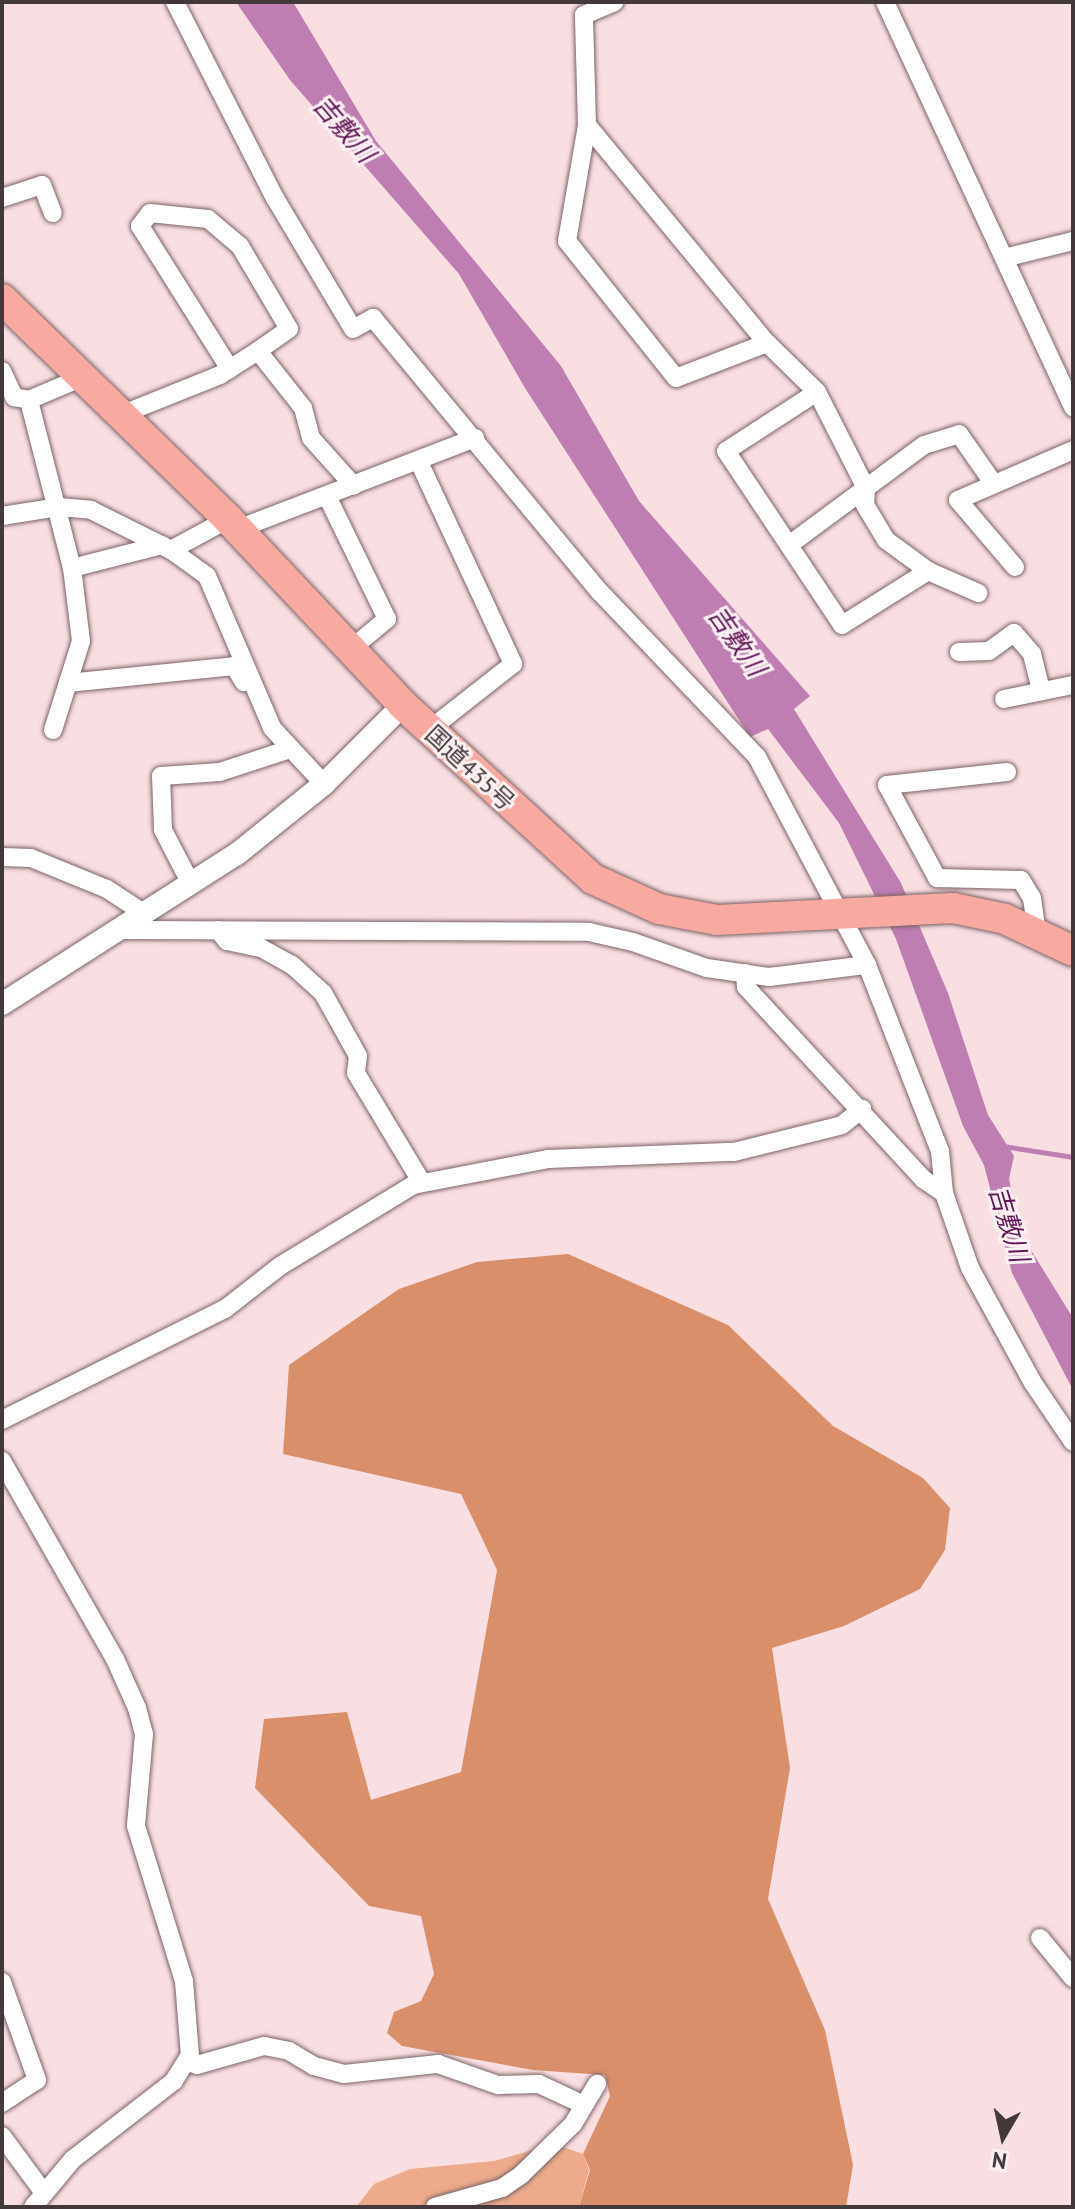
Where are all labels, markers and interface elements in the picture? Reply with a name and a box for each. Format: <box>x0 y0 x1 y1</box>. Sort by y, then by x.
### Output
water label: 吉敷川 <box>307 89 381 169</box>
water label: 吉敷川 <box>702 600 772 682</box>
street label: 国道435号 <box>420 720 520 816</box>
water label: 吉敷川 <box>983 1182 1035 1266</box>
north arrow <box>963 2097 1043 2177</box>
text: N <box>990 2146 1009 2176</box>

